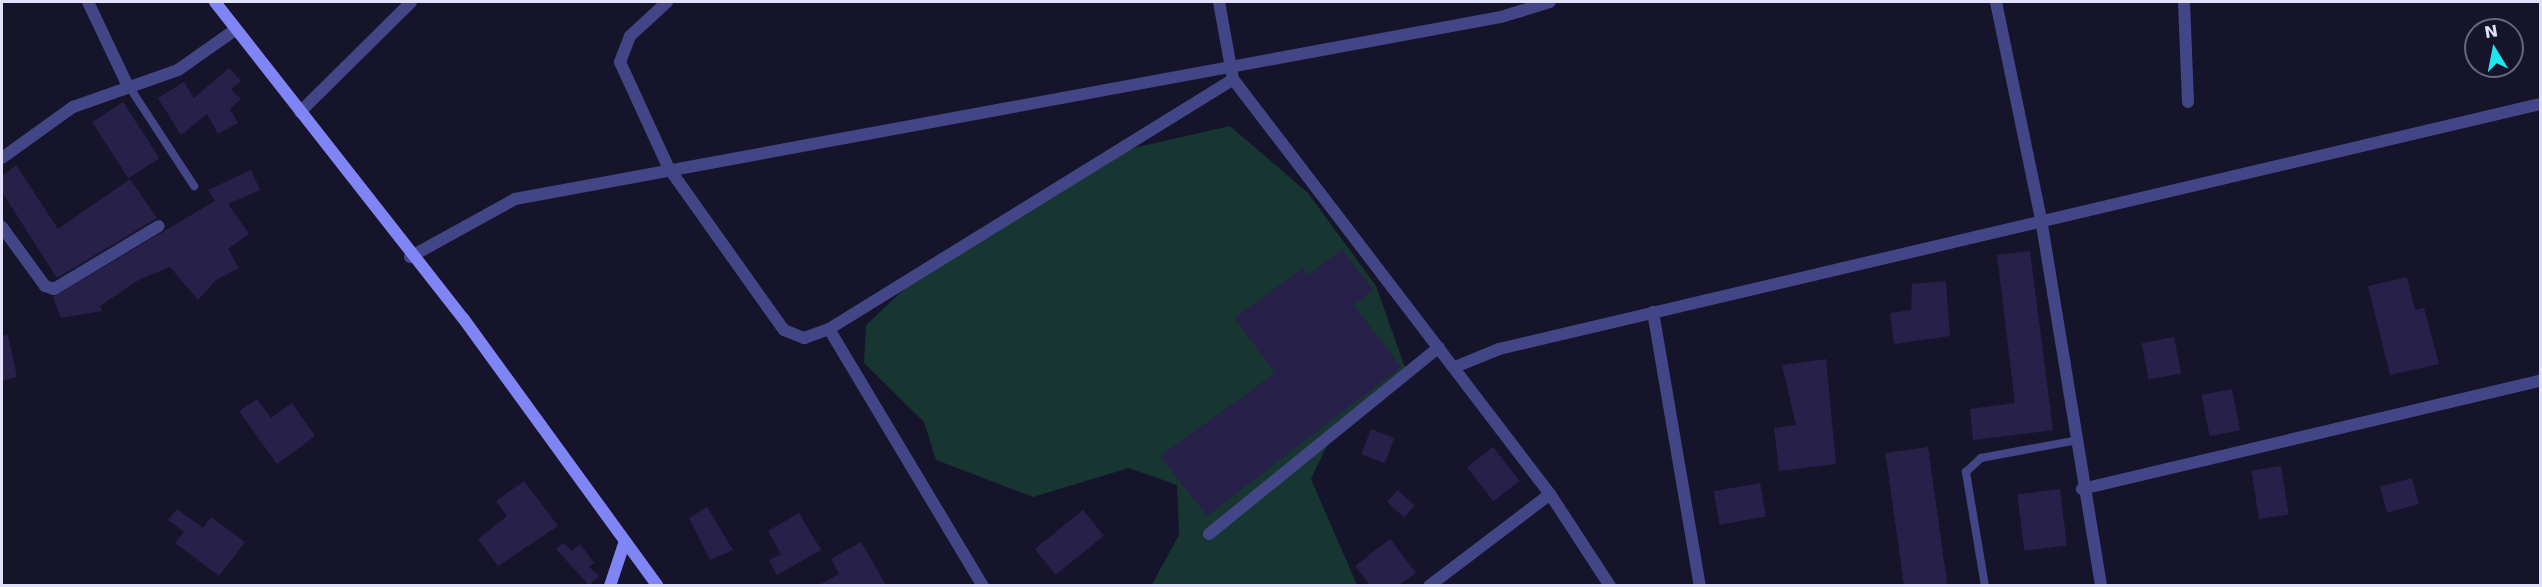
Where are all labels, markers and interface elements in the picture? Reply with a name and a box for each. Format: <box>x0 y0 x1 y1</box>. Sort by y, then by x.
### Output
north arrow <box>2464 18 2524 78</box>
text: N <box>2483 21 2499 42</box>

